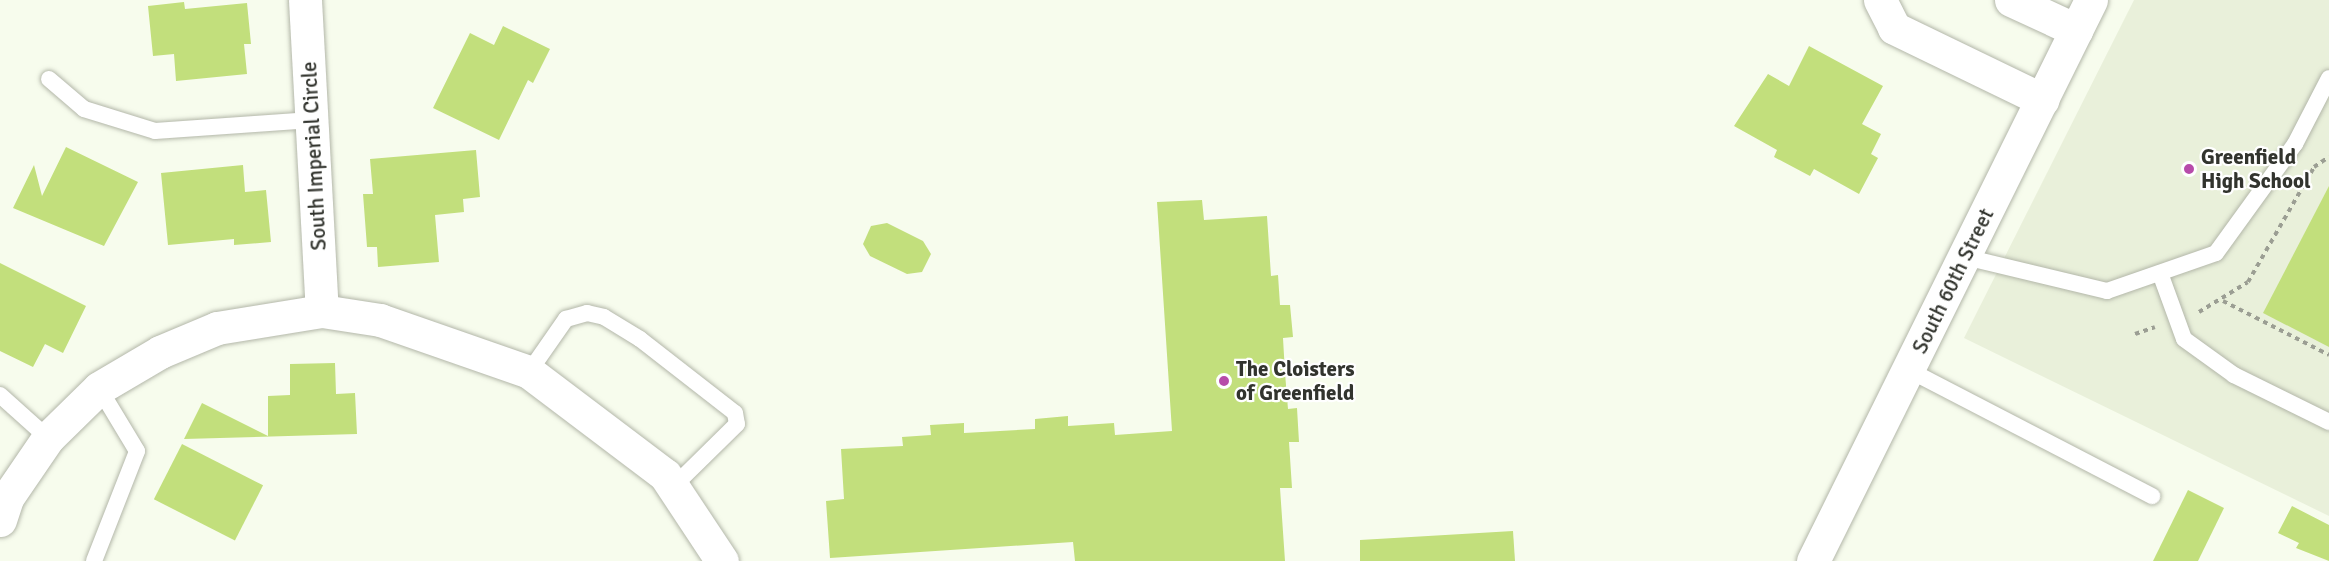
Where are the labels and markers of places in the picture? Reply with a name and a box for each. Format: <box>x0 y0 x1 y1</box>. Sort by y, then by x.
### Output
place label: Greenfield High School <box>2201 144 2311 194</box>
marker: Greenfield High School <box>2182 162 2196 176</box>
place label: The Cloisters of Greenfield <box>1236 356 1355 406</box>
marker: The Cloisters of Greenfield <box>1217 374 1231 388</box>

